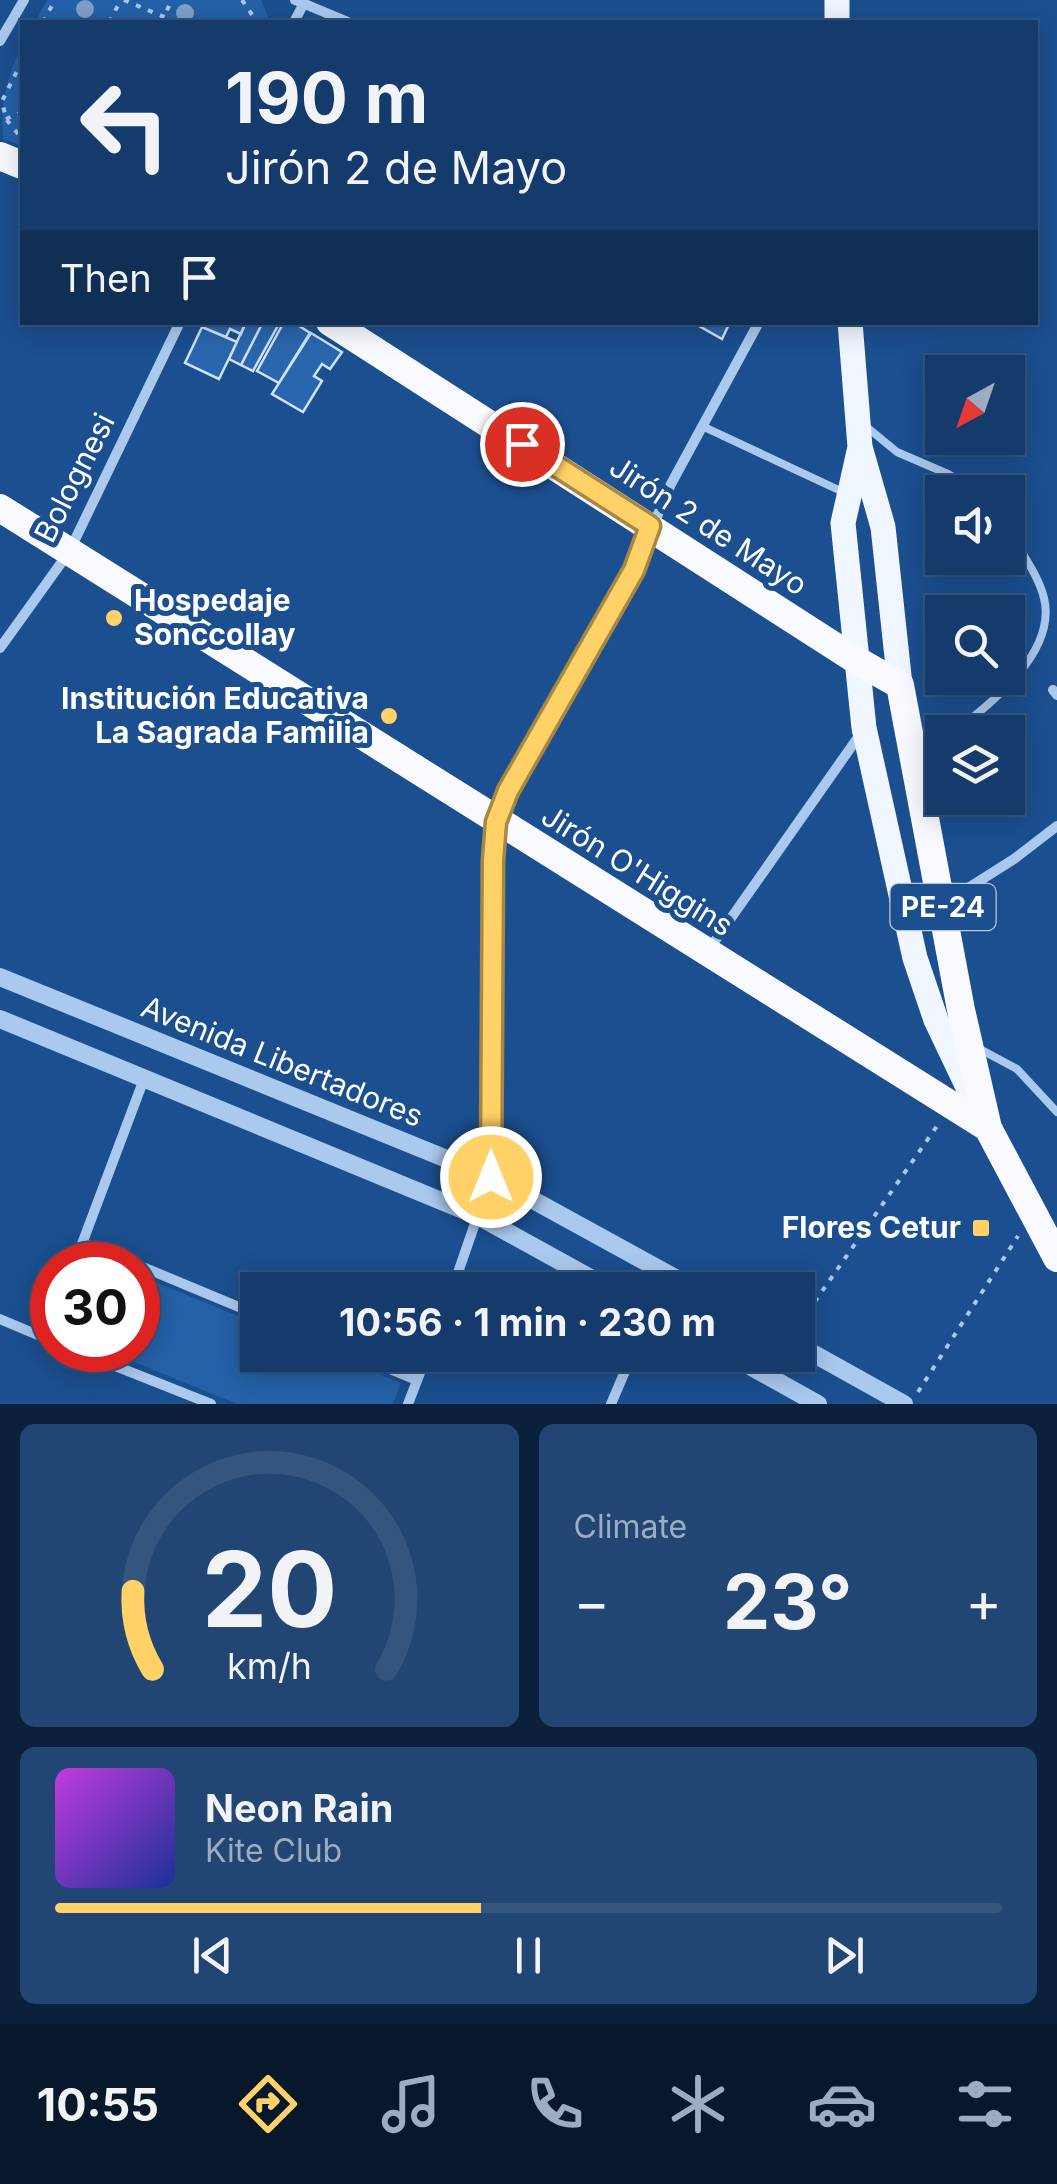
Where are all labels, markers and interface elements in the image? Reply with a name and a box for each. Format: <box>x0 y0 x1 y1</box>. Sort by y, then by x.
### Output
text: 190 m <box>225 55 428 140</box>
icon: left <box>60 60 190 190</box>
text: Jirón 2 de Mayo <box>225 140 567 195</box>
icon: arrive <box>172 250 227 305</box>
text: Then <box>60 255 152 301</box>
north arrow <box>925 355 1025 455</box>
map controls <box>925 355 1025 815</box>
pin <box>480 402 565 487</box>
street label: Bolognesi <box>26 407 122 548</box>
icon: arrive <box>495 417 550 472</box>
street label: Jirón 2 de Mayo <box>603 448 814 602</box>
button: sound <box>925 475 1025 575</box>
place label: Hospedaje Sonccollay <box>134 582 296 652</box>
button: search <box>925 595 1025 695</box>
marker: Hospedaje Sonccollay <box>103 607 125 629</box>
place label: Institución Educativa La Sagrada Familia <box>61 680 369 750</box>
marker: Institución Educativa La Sagrada Familia <box>378 705 400 727</box>
button: layers <box>925 715 1025 815</box>
street label: Jirón O'Higgins <box>535 797 740 943</box>
road number: PE-24 <box>890 884 996 930</box>
street label: Avenida Libertadores <box>136 988 428 1134</box>
position arrow <box>439 1125 543 1229</box>
place label: Flores Cetur <box>782 1209 961 1245</box>
marker: Flores Cetur <box>970 1217 992 1239</box>
speed limit sign: 30 <box>30 1242 160 1372</box>
text: 10:56 · 1 min · 230 m <box>339 1299 716 1345</box>
text: Climate <box>574 1507 687 1546</box>
text: 20 <box>201 1526 337 1652</box>
text: 23° <box>723 1556 853 1647</box>
text: − <box>574 1569 610 1635</box>
text: + <box>966 1569 1002 1635</box>
text: km/h <box>227 1644 312 1688</box>
text: Neon Rain <box>205 1785 393 1831</box>
text: Kite Club <box>205 1831 342 1870</box>
icon: previous <box>185 1928 240 1983</box>
icon: pause <box>501 1928 556 1983</box>
icon: next <box>817 1928 872 1983</box>
icon: directions <box>233 2069 303 2139</box>
icon: music <box>376 2069 446 2139</box>
icon: phone <box>520 2069 590 2139</box>
icon: climate <box>663 2069 733 2139</box>
icon: car <box>807 2069 877 2139</box>
icon: filters <box>950 2069 1020 2139</box>
text: 10:55 <box>37 2077 159 2132</box>

